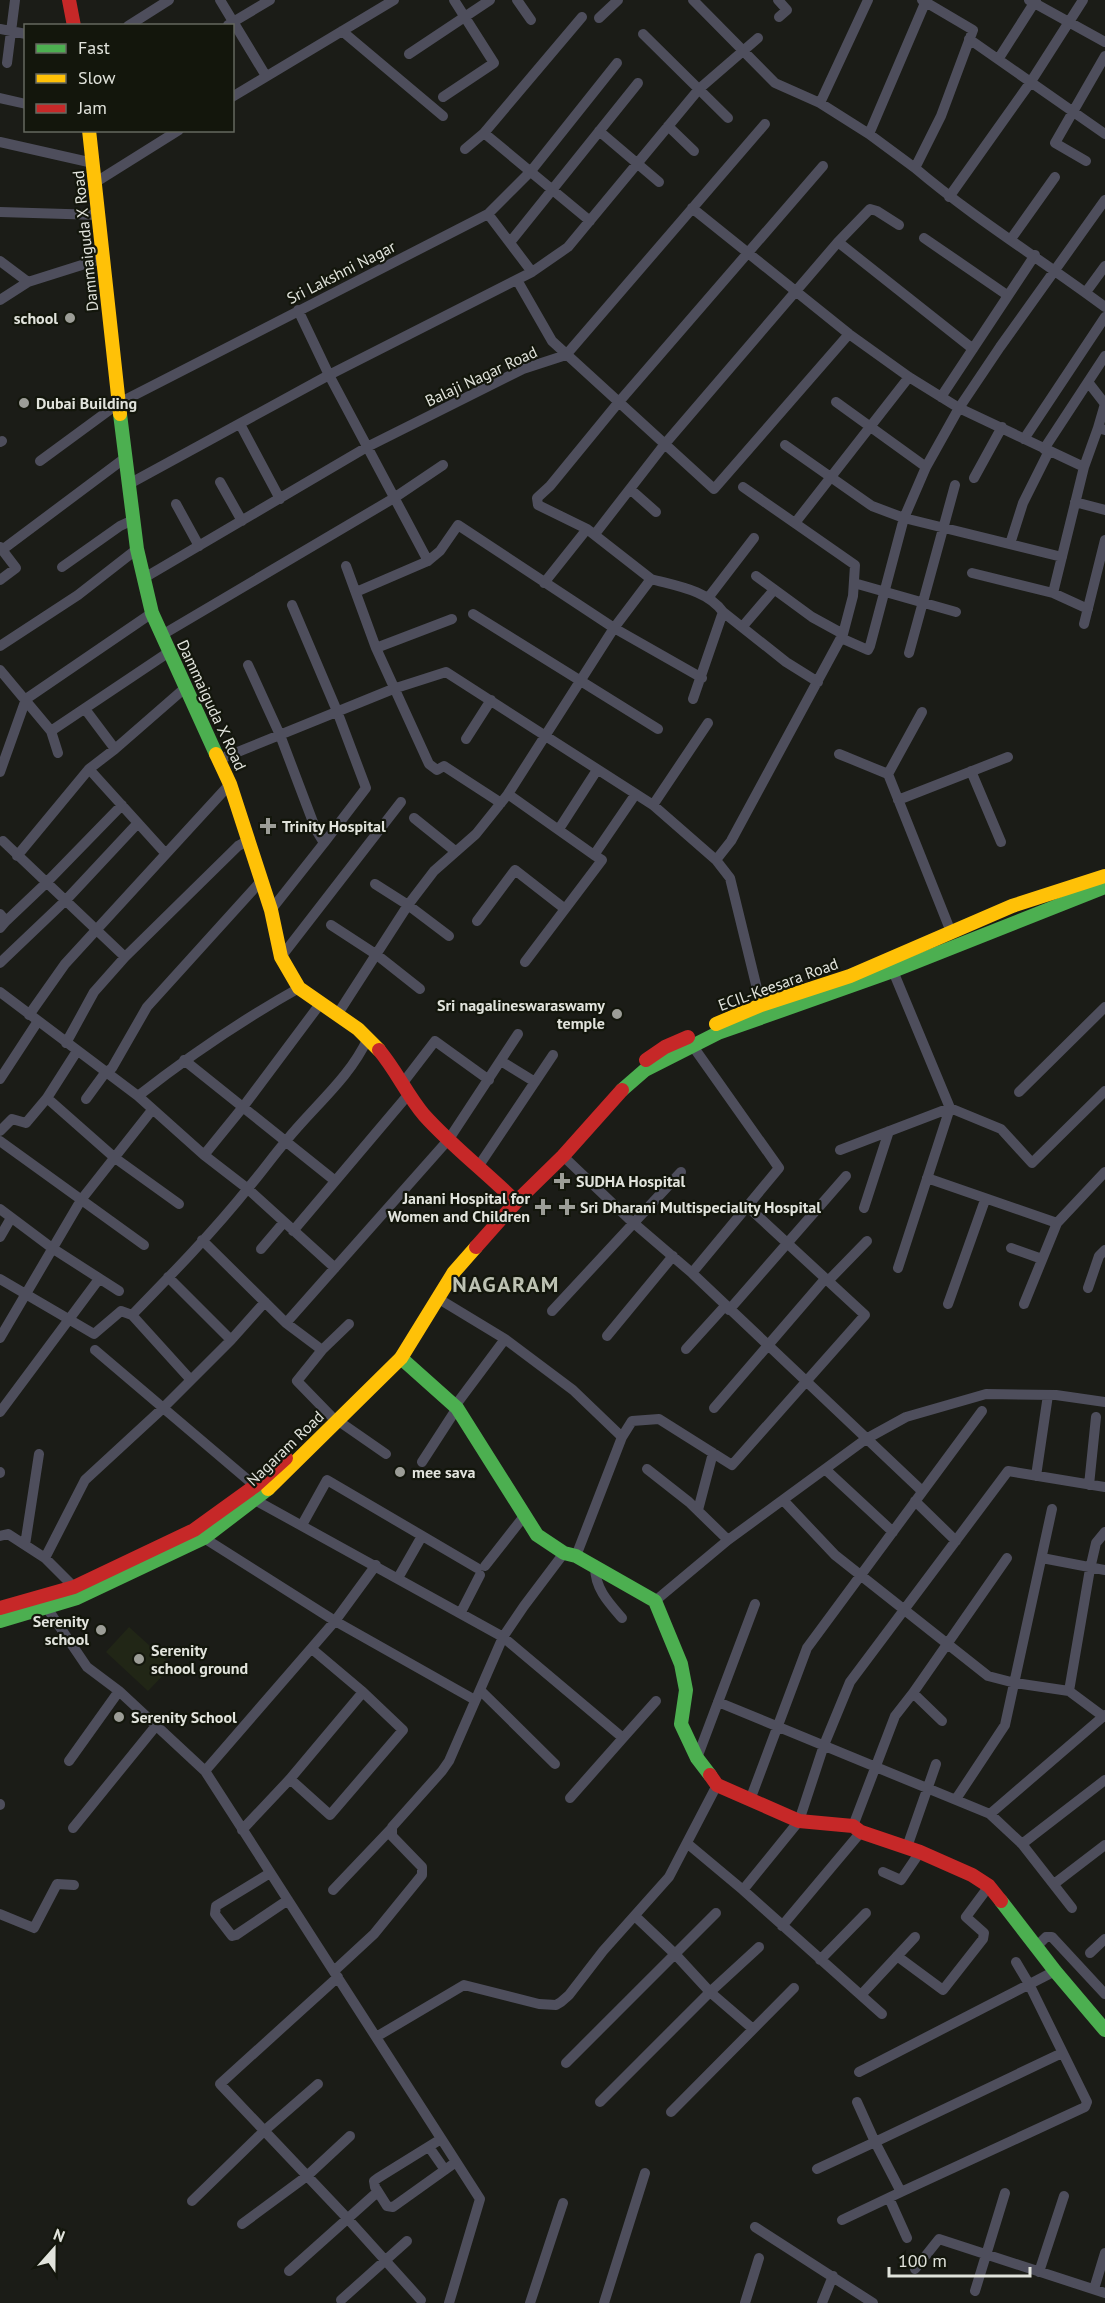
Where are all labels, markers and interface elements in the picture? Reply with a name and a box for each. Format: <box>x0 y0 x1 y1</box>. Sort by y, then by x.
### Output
legend <box>24 24 234 132</box>
text: Fast <box>78 36 110 59</box>
text: Slow <box>78 66 116 89</box>
text: Jam <box>77 96 107 119</box>
street label: Dammaiguda X Road <box>68 169 102 313</box>
street label: Sri Lakshni Nagar <box>283 236 399 308</box>
place label: school <box>14 308 58 328</box>
marker: school <box>63 311 77 325</box>
street label: Balaji Nagar Road <box>422 341 540 411</box>
place label: Dubai Building <box>36 393 137 413</box>
marker: Dubai Building <box>17 396 31 410</box>
street label: Dammaiguda X Road <box>173 637 251 773</box>
place label: Trinity Hospital <box>282 816 386 836</box>
marker: Trinity Hospital <box>259 817 277 835</box>
street label: ECIL-Keesara Road <box>715 953 841 1015</box>
place label: Sri nagalineswaraswamy temple <box>437 995 605 1033</box>
marker: Sri nagalineswaraswamy temple <box>610 1007 624 1021</box>
place label: SUDHA Hospital <box>576 1171 686 1191</box>
marker: SUDHA Hospital <box>553 1172 571 1190</box>
place label: Janani Hospital for Women and Children <box>388 1188 530 1226</box>
place label: Sri Dharani Multispeciality Hospital <box>580 1197 821 1217</box>
marker: Janani Hospital for Women and Children <box>534 1198 552 1216</box>
marker: Sri Dharani Multispeciality Hospital <box>558 1198 576 1216</box>
district label: NAGARAM <box>452 1270 560 1298</box>
street label: Nagaram Road <box>242 1406 328 1490</box>
place label: mee sava <box>412 1462 475 1482</box>
marker: mee sava <box>393 1465 407 1479</box>
place label: Serenity school <box>33 1611 89 1649</box>
marker: Serenity school <box>94 1623 108 1637</box>
place label: Serenity school ground <box>151 1640 248 1678</box>
marker: Serenity school ground <box>132 1652 146 1666</box>
place label: Serenity School <box>131 1707 237 1727</box>
marker: Serenity School <box>112 1710 126 1724</box>
north arrow <box>24 2219 84 2279</box>
text: N <box>51 2224 68 2246</box>
scale bar <box>889 2240 1030 2278</box>
text: 100 m <box>898 2249 947 2272</box>

